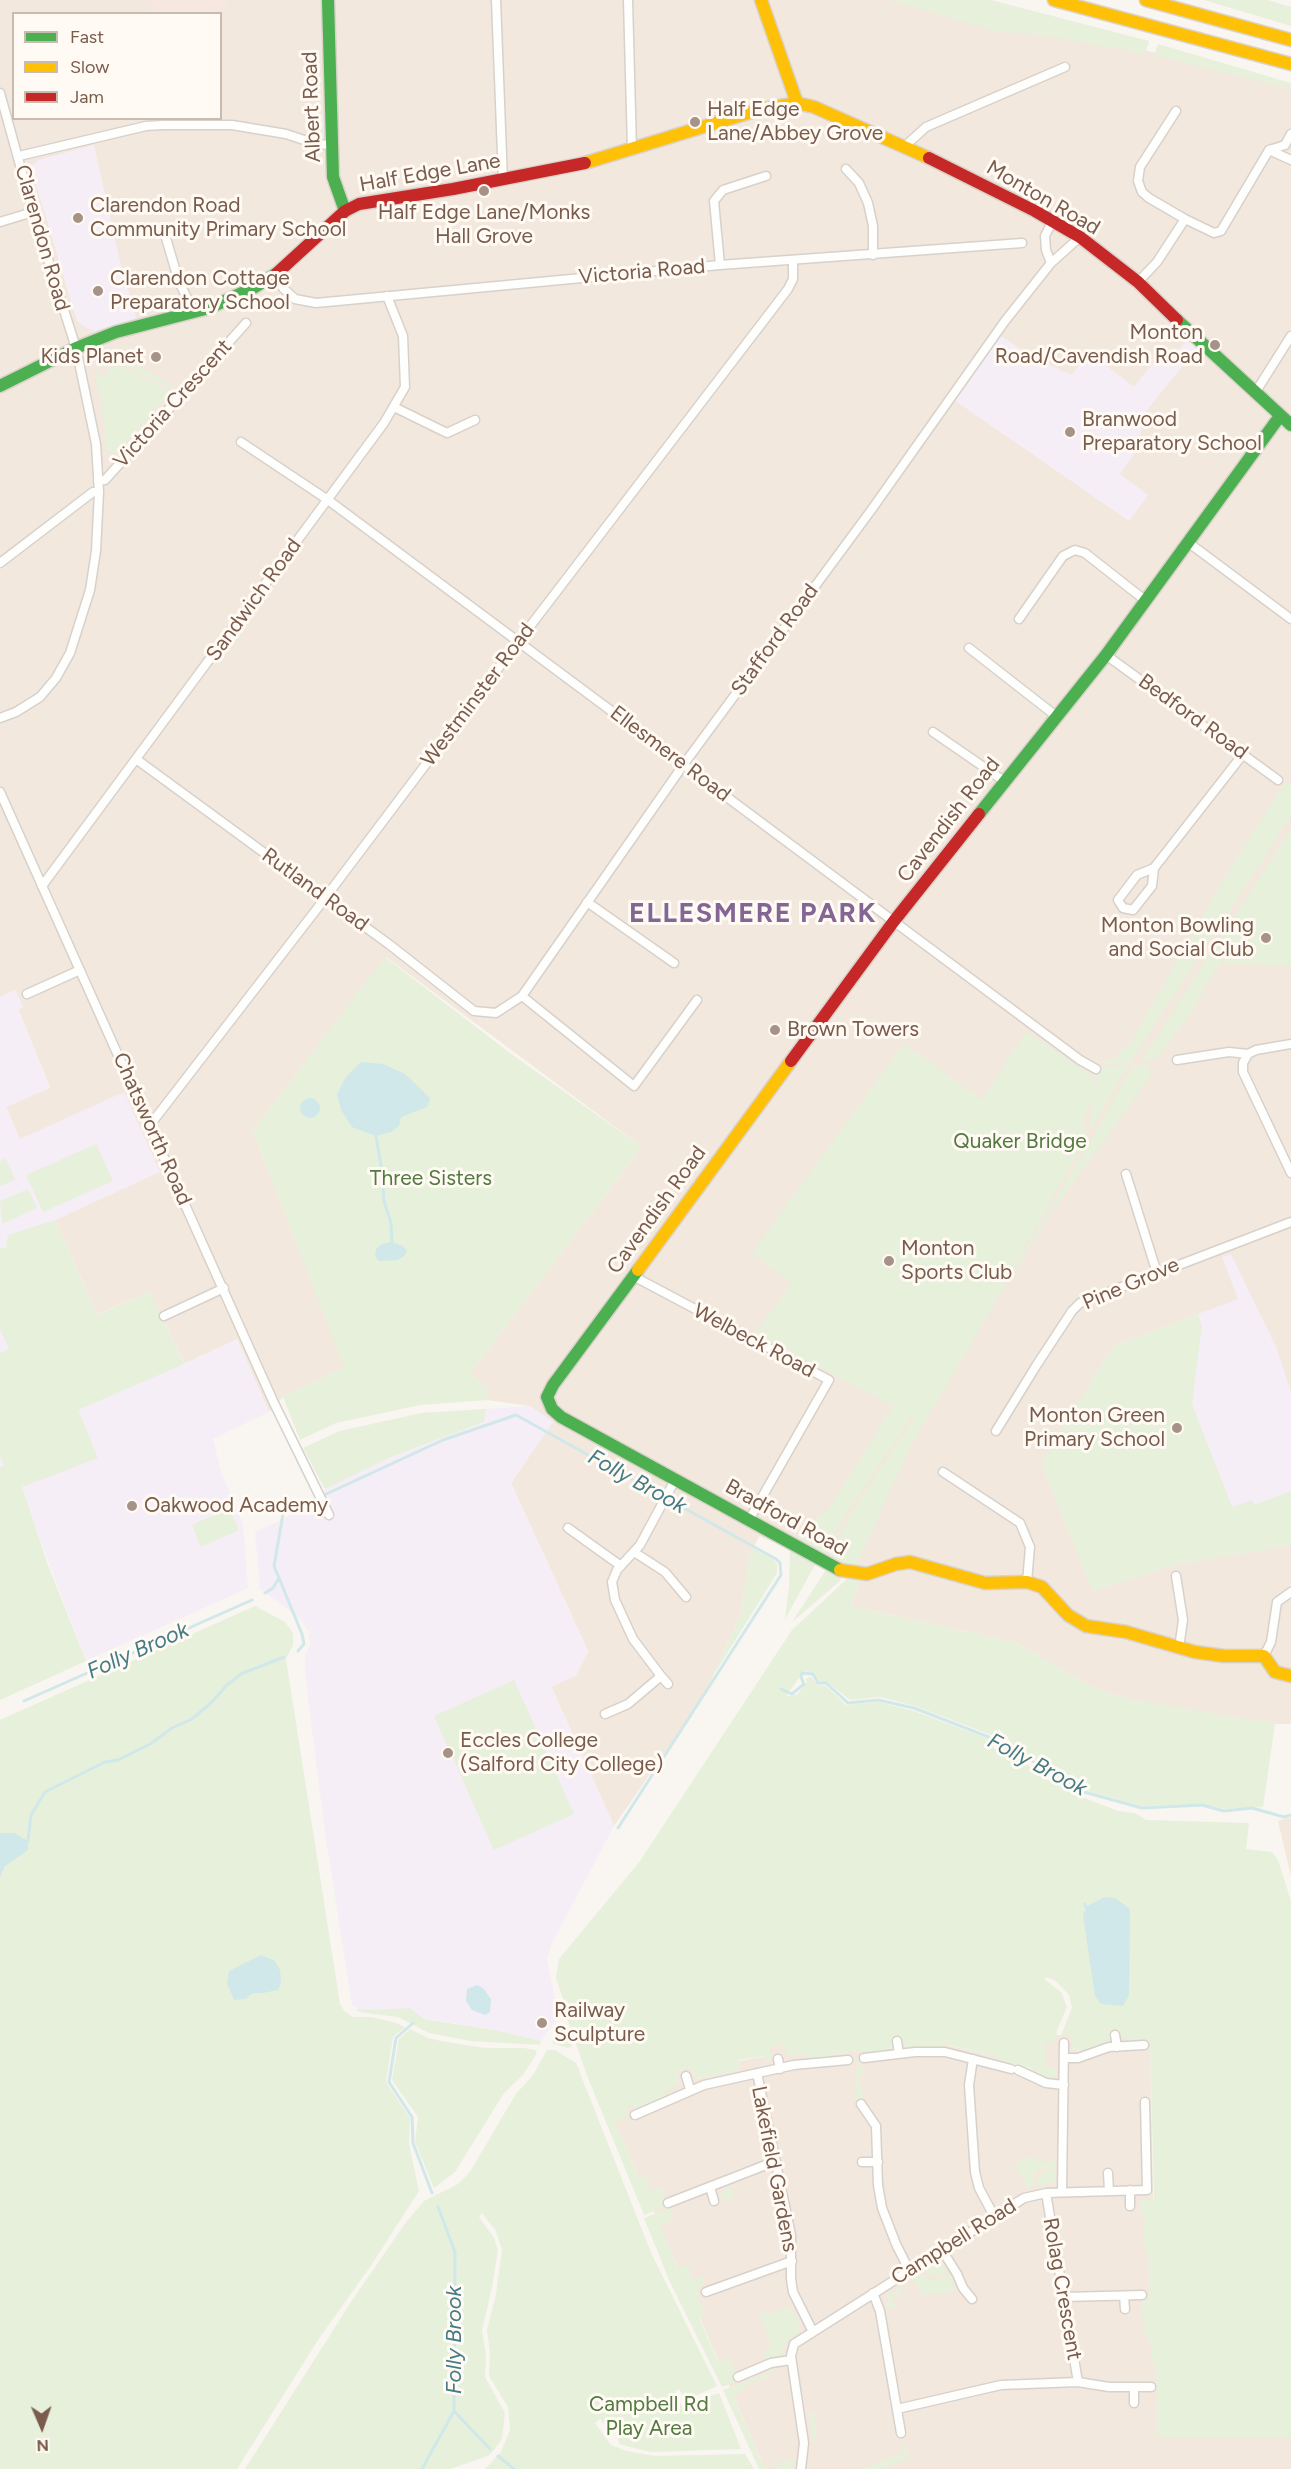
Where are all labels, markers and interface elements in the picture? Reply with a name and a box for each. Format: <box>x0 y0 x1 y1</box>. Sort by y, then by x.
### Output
legend <box>12 12 222 120</box>
text: Fast <box>70 26 104 48</box>
street label: Albert Road <box>297 51 327 163</box>
text: Slow <box>70 56 109 78</box>
text: Jam <box>70 86 104 108</box>
place label: Half Edge Lane/Abbey Grove <box>707 97 883 147</box>
marker: Half Edge Lane/Abbey Grove <box>688 115 702 129</box>
street label: Half Edge Lane <box>358 148 502 198</box>
street label: Monton Road <box>982 155 1104 241</box>
street label: Clarendon Road <box>9 162 75 314</box>
marker: Half Edge Lane/Monks Hall Grove <box>477 184 491 198</box>
place label: Clarendon Road Community Primary School <box>90 193 346 243</box>
place label: Half Edge Lane/Monks Hall Grove <box>378 200 590 250</box>
marker: Clarendon Road Community Primary School <box>71 211 85 225</box>
street label: Victoria Road <box>578 254 706 290</box>
place label: Clarendon Cottage Preparatory School <box>110 266 290 316</box>
marker: Clarendon Cottage Preparatory School <box>91 284 105 298</box>
place label: Monton Road/Cavendish Road <box>995 320 1203 370</box>
street label: Victoria Crescent <box>109 334 237 474</box>
marker: Monton Road/Cavendish Road <box>1208 338 1222 352</box>
place label: Kids Planet <box>40 344 144 370</box>
marker: Kids Planet <box>149 350 163 364</box>
place label: Branwood Preparatory School <box>1082 407 1262 457</box>
marker: Branwood Preparatory School <box>1063 425 1077 439</box>
street label: Sandwich Road <box>201 534 307 666</box>
street label: Stafford Road <box>726 579 824 701</box>
street label: Westminster Road <box>416 618 540 772</box>
street label: Bedford Road <box>1133 669 1253 765</box>
street label: Ellesmere Road <box>605 701 735 807</box>
street label: Cavendish Road <box>892 752 1006 888</box>
street label: Rutland Road <box>257 843 373 937</box>
district label: ELLESMERE PARK <box>629 898 877 930</box>
place label: Monton Bowling and Social Club <box>1101 913 1254 963</box>
marker: Monton Bowling and Social Club <box>1259 931 1273 945</box>
place label: Brown Towers <box>787 1017 919 1043</box>
marker: Brown Towers <box>768 1023 782 1037</box>
street label: Chatsworth Road <box>107 1049 197 1209</box>
park label: Quaker Bridge <box>953 1129 1087 1155</box>
street label: Cavendish Road <box>602 1141 712 1279</box>
park label: Three Sisters <box>370 1166 492 1192</box>
place label: Monton Sports Club <box>901 1236 1012 1286</box>
street label: Pine Grove <box>1079 1252 1183 1316</box>
marker: Monton Sports Club <box>882 1254 896 1268</box>
street label: Welbeck Road <box>689 1298 819 1384</box>
place label: Monton Green Primary School <box>1024 1403 1165 1453</box>
marker: Monton Green Primary School <box>1170 1421 1184 1435</box>
water label: Folly Brook <box>583 1444 691 1520</box>
street label: Bradford Road <box>721 1474 851 1562</box>
place label: Oakwood Academy <box>144 1493 328 1519</box>
marker: Oakwood Academy <box>125 1499 139 1513</box>
water label: Folly Brook <box>83 1617 193 1685</box>
place label: Eccles College (Salford City College) <box>460 1728 663 1778</box>
water label: Folly Brook <box>983 1728 1091 1802</box>
marker: Eccles College (Salford City College) <box>441 1746 455 1760</box>
place label: Railway Sculpture <box>554 1998 645 2048</box>
marker: Railway Sculpture <box>535 2016 549 2030</box>
street label: Lakefield Gardens <box>746 2084 802 2254</box>
street label: Campbell Road <box>887 2194 1021 2290</box>
street label: Rolag Crescent <box>1037 2216 1087 2362</box>
water label: Folly Brook <box>442 2286 468 2394</box>
park label: Campbell Rd Play Area <box>589 2392 709 2442</box>
north arrow <box>12 2397 72 2457</box>
text: N <box>36 2436 49 2455</box>

